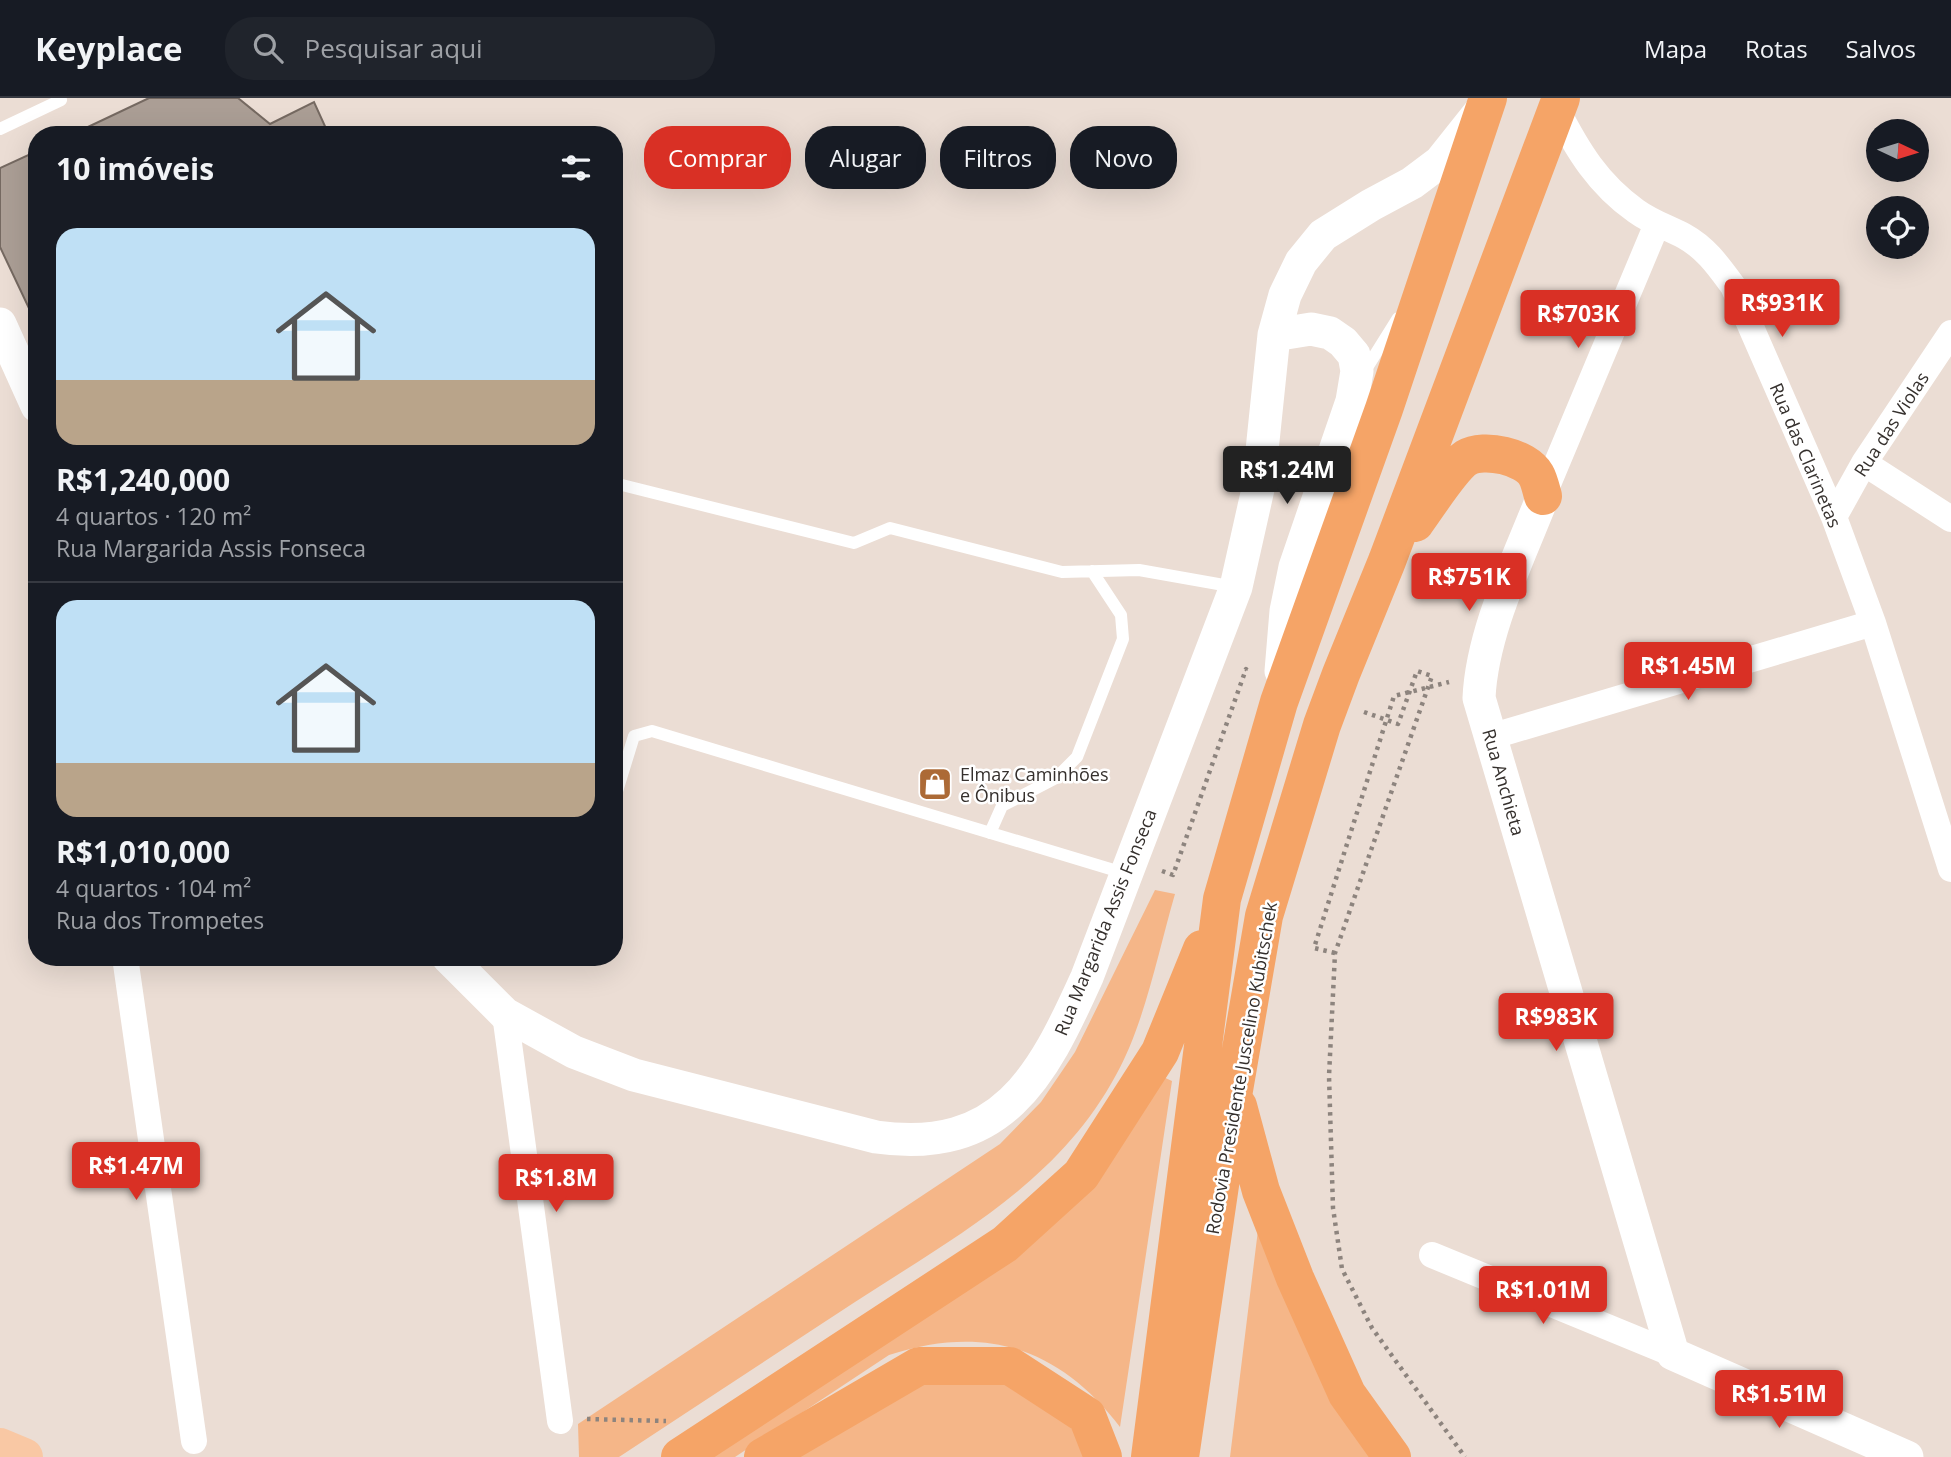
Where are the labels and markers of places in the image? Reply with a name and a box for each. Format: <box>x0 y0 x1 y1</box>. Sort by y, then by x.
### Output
pin: R$931K <box>1725 280 1839 339</box>
pin: R$703K <box>1521 290 1635 350</box>
pin: R$1.24M <box>1222 446 1352 506</box>
pin: R$751K <box>1412 554 1526 613</box>
pin: R$1.45M <box>1623 642 1753 702</box>
place label: Elmaz Caminhões e Ônibus <box>960 762 1108 807</box>
shop icon: Elmaz Caminhões e Ônibus <box>916 765 954 803</box>
pin: R$983K <box>1499 993 1613 1053</box>
pin: R$1.47M <box>71 1142 201 1202</box>
pin: R$1.8M <box>499 1154 613 1214</box>
pin: R$1.01M <box>1478 1266 1608 1326</box>
pin: R$1.51M <box>1714 1370 1844 1430</box>

